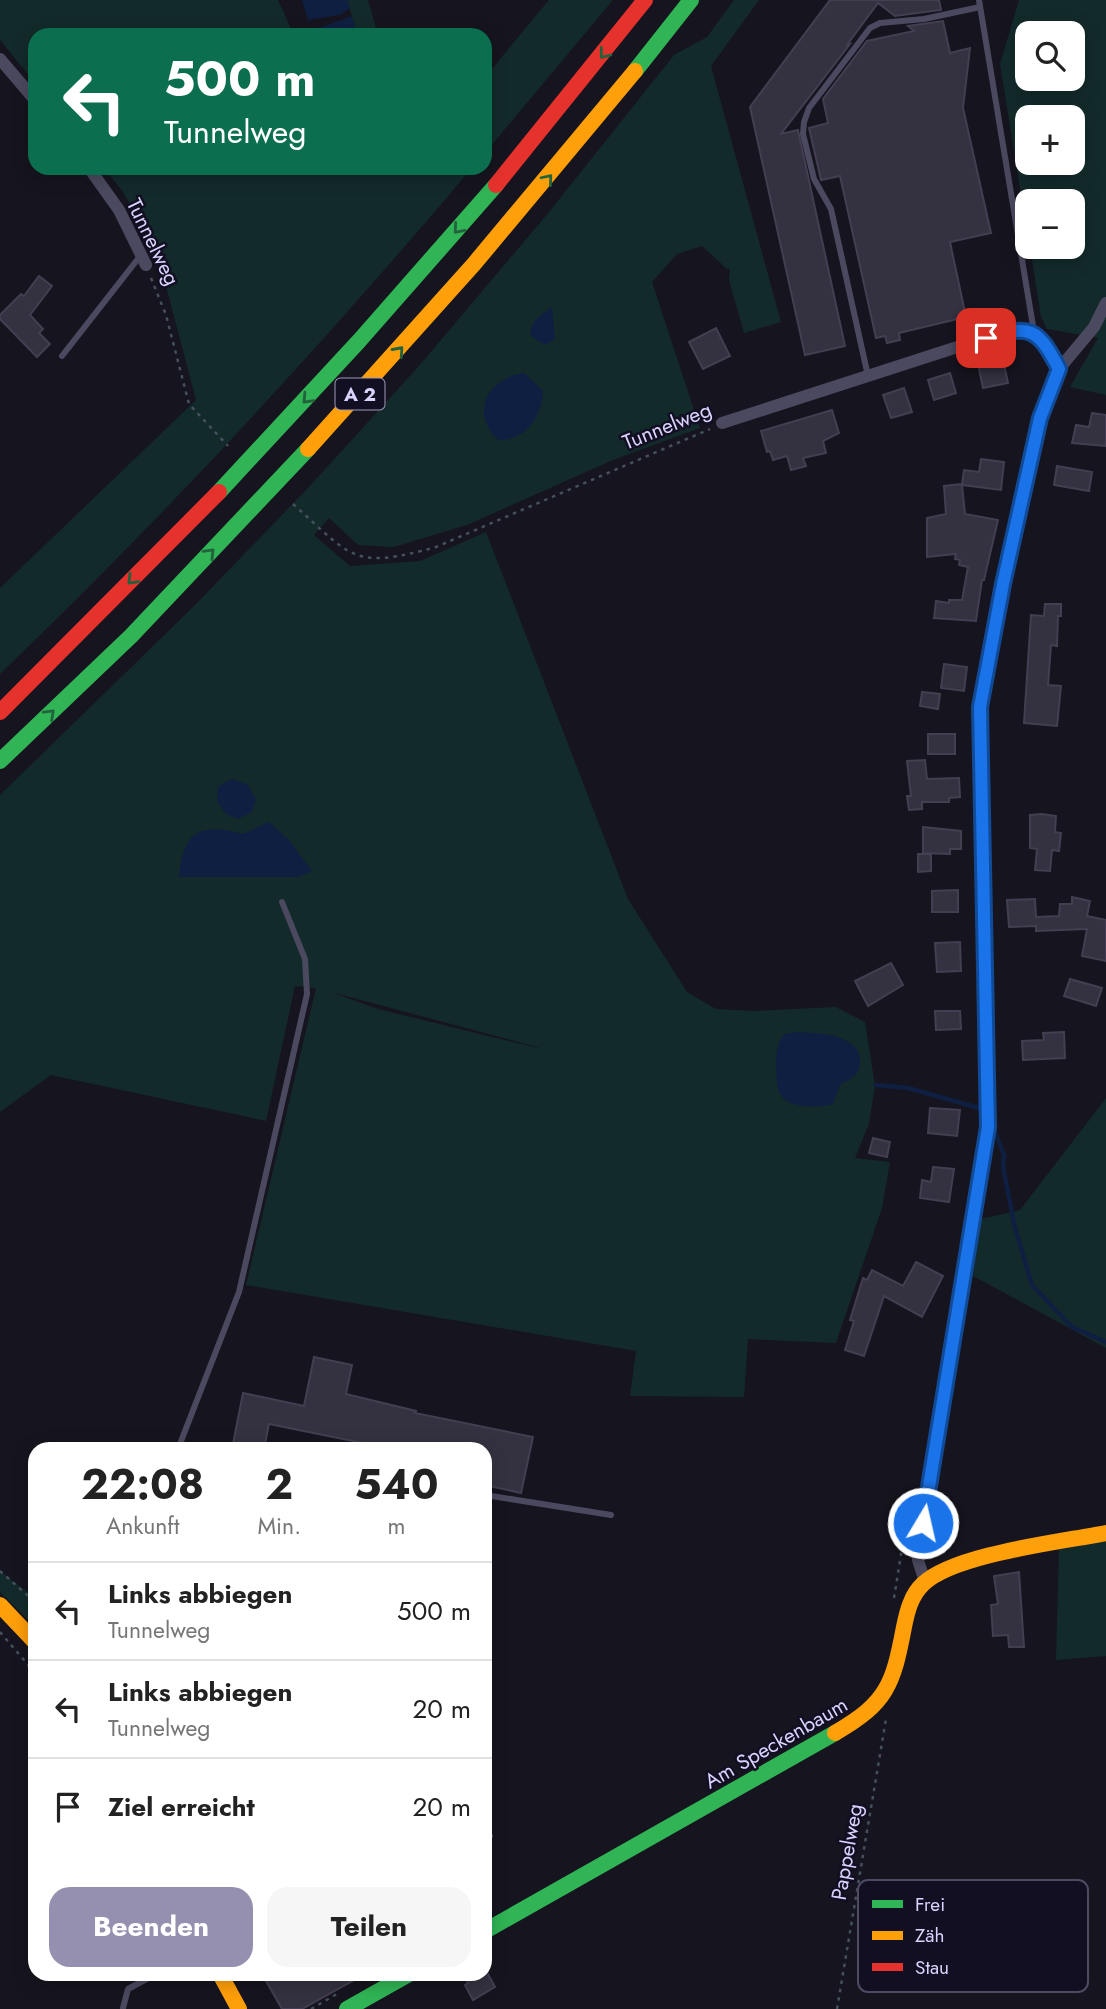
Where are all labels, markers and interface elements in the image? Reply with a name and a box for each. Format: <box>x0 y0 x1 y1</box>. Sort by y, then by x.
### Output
map controls <box>1015 21 1085 259</box>
button: search <box>1015 21 1085 91</box>
text: 500 m <box>164 44 315 114</box>
one-way arrow <box>599 46 612 59</box>
icon: left <box>49 56 140 147</box>
button: + <box>1015 105 1085 175</box>
text: Tunnelweg <box>164 109 307 155</box>
one-way arrow <box>539 174 552 187</box>
button: − <box>1015 189 1085 259</box>
street label: Tunnelweg <box>119 193 187 291</box>
one-way arrow <box>454 221 466 234</box>
pin <box>956 308 1016 368</box>
icon: arrive <box>967 319 1005 357</box>
one-way arrow <box>390 346 403 359</box>
road number: A 2 <box>336 378 384 410</box>
one-way arrow <box>303 391 315 404</box>
street label: Tunnelweg <box>618 395 716 457</box>
one-way arrow <box>202 549 215 562</box>
one-way arrow <box>128 572 141 585</box>
one-way arrow <box>42 710 55 723</box>
text: 22:08 <box>81 1454 204 1515</box>
text: 2 <box>265 1454 293 1515</box>
text: 540 <box>354 1454 439 1515</box>
position arrow <box>886 1486 960 1560</box>
text: Ankunft <box>106 1509 179 1543</box>
text: Min. <box>257 1509 301 1543</box>
text: m <box>388 1509 405 1543</box>
text: Links abbiegen <box>108 1575 292 1613</box>
icon: left <box>49 1592 87 1630</box>
text: 500 m <box>397 1592 471 1630</box>
text: Tunnelweg <box>108 1613 210 1647</box>
text: Links abbiegen <box>108 1673 292 1711</box>
icon: left <box>49 1690 87 1728</box>
text: 20 m <box>413 1690 471 1728</box>
street label: Am Speckenbaum <box>699 1690 853 1796</box>
text: Tunnelweg <box>108 1711 210 1745</box>
icon: arrive <box>49 1788 87 1826</box>
text: Ziel erreicht <box>108 1788 255 1826</box>
text: 20 m <box>413 1788 471 1826</box>
street label: Pappelweg <box>824 1801 870 1903</box>
legend <box>858 1880 1088 1992</box>
button: Beenden <box>49 1887 253 1967</box>
button: Teilen <box>267 1887 471 1967</box>
text: Frei <box>915 1891 945 1918</box>
text: Zäh <box>915 1922 945 1949</box>
text: Stau <box>915 1954 949 1981</box>

